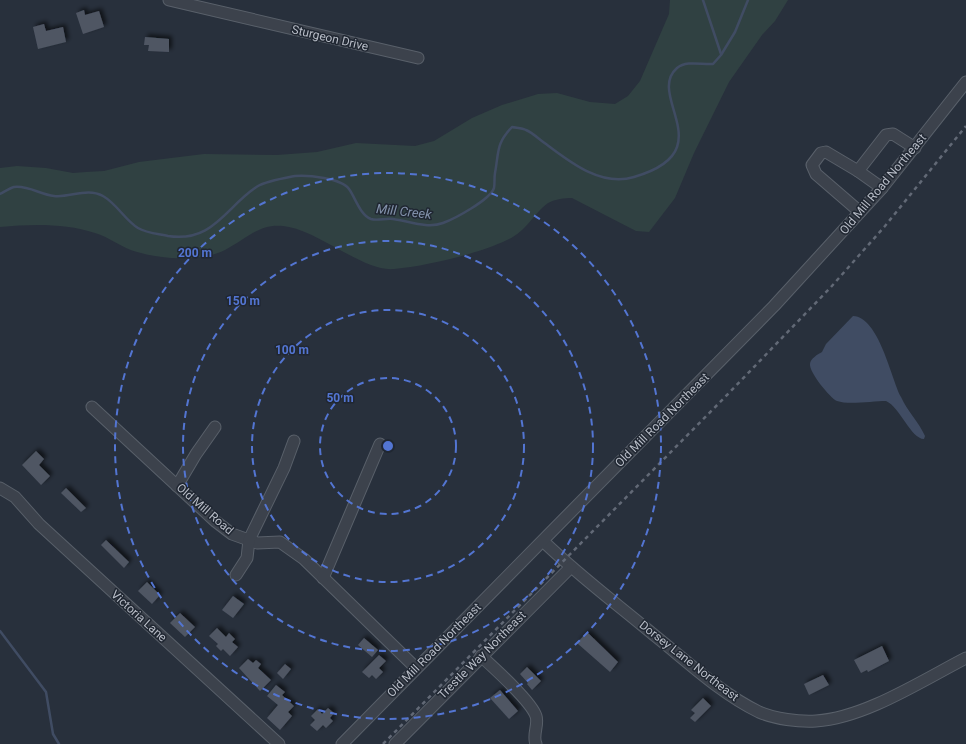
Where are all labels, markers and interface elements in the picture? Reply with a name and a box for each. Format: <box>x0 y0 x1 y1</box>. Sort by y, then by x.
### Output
street label: Sturgeon Drive <box>290 22 370 54</box>
street label: Old Mill Road Northeast <box>837 131 929 237</box>
water label: Mill Creek <box>376 201 433 222</box>
text: 200 m <box>178 246 212 260</box>
text: 150 m <box>226 294 260 308</box>
text: 100 m <box>275 343 309 357</box>
street label: Old Mill Road Northeast <box>612 370 712 470</box>
text: 50 m <box>326 391 354 405</box>
centre of rings <box>381 439 395 453</box>
street label: Old Mill Road <box>174 481 236 537</box>
street label: Victoria Lane <box>108 587 170 645</box>
street label: Old Mill Road Northeast <box>384 600 484 700</box>
street label: Trestle Way Northeast <box>435 608 529 702</box>
street label: Dorsey Lane Northeast <box>637 618 742 704</box>

